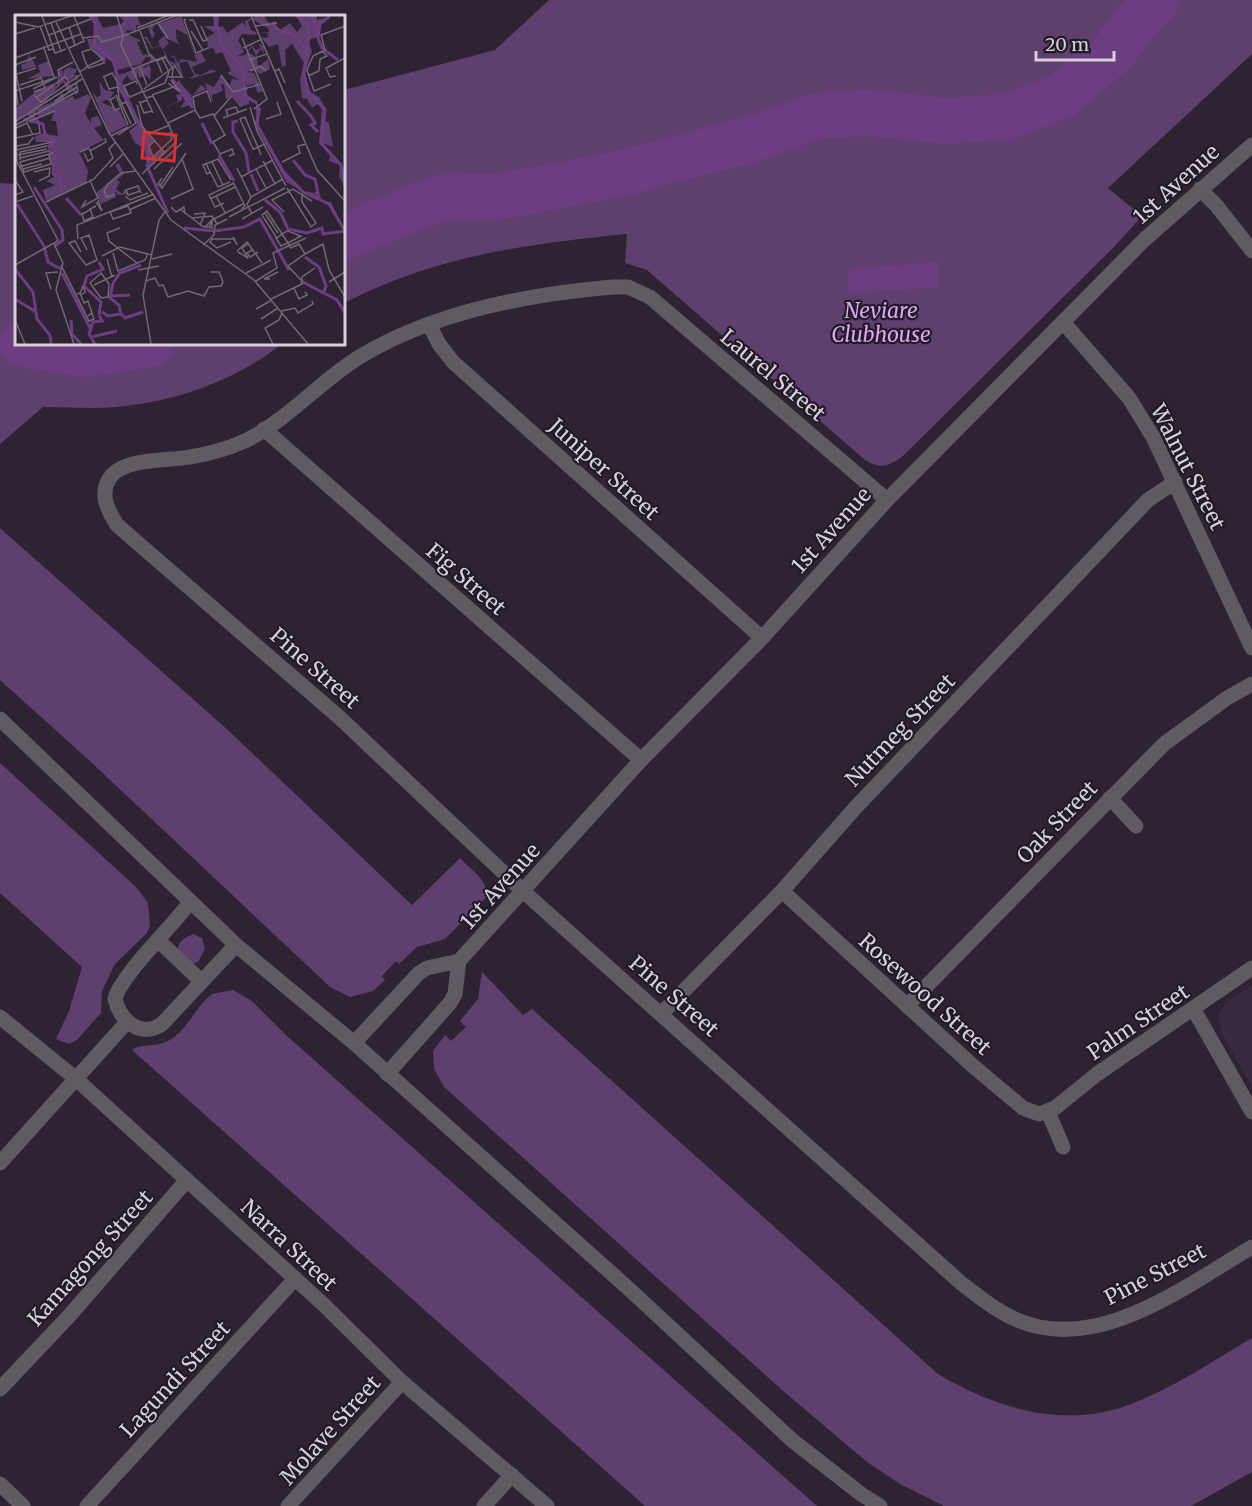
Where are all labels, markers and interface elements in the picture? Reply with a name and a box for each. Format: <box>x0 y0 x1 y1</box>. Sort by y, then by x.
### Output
inset map <box>15 15 345 345</box>
scale bar <box>1036 24 1114 62</box>
text: 20 m <box>1045 33 1089 56</box>
street label: 1st Avenue <box>1127 138 1225 230</box>
park label: Neviare Clubhouse <box>831 297 931 348</box>
street label: Laurel Street <box>715 323 831 427</box>
street label: Walnut Street <box>1144 399 1231 534</box>
street label: Juniper Street <box>542 412 665 526</box>
street label: 1st Avenue <box>785 481 877 579</box>
street label: Fig Street <box>421 537 511 621</box>
street label: Pine Street <box>265 622 365 714</box>
street label: Nutmeg Street <box>839 668 961 792</box>
street label: Oak Street <box>1011 775 1103 869</box>
street label: 1st Avenue <box>454 837 546 935</box>
street label: Rosewood Street <box>853 927 997 1061</box>
street label: Pine Street <box>624 950 724 1042</box>
street label: Palm Street <box>1082 978 1194 1066</box>
street label: Kamagong Street <box>22 1184 158 1332</box>
street label: Narra Street <box>235 1193 343 1297</box>
street label: Pine Street <box>1100 1237 1210 1311</box>
street label: Lagundi Street <box>114 1315 236 1443</box>
street label: Molave Street <box>274 1370 386 1490</box>

